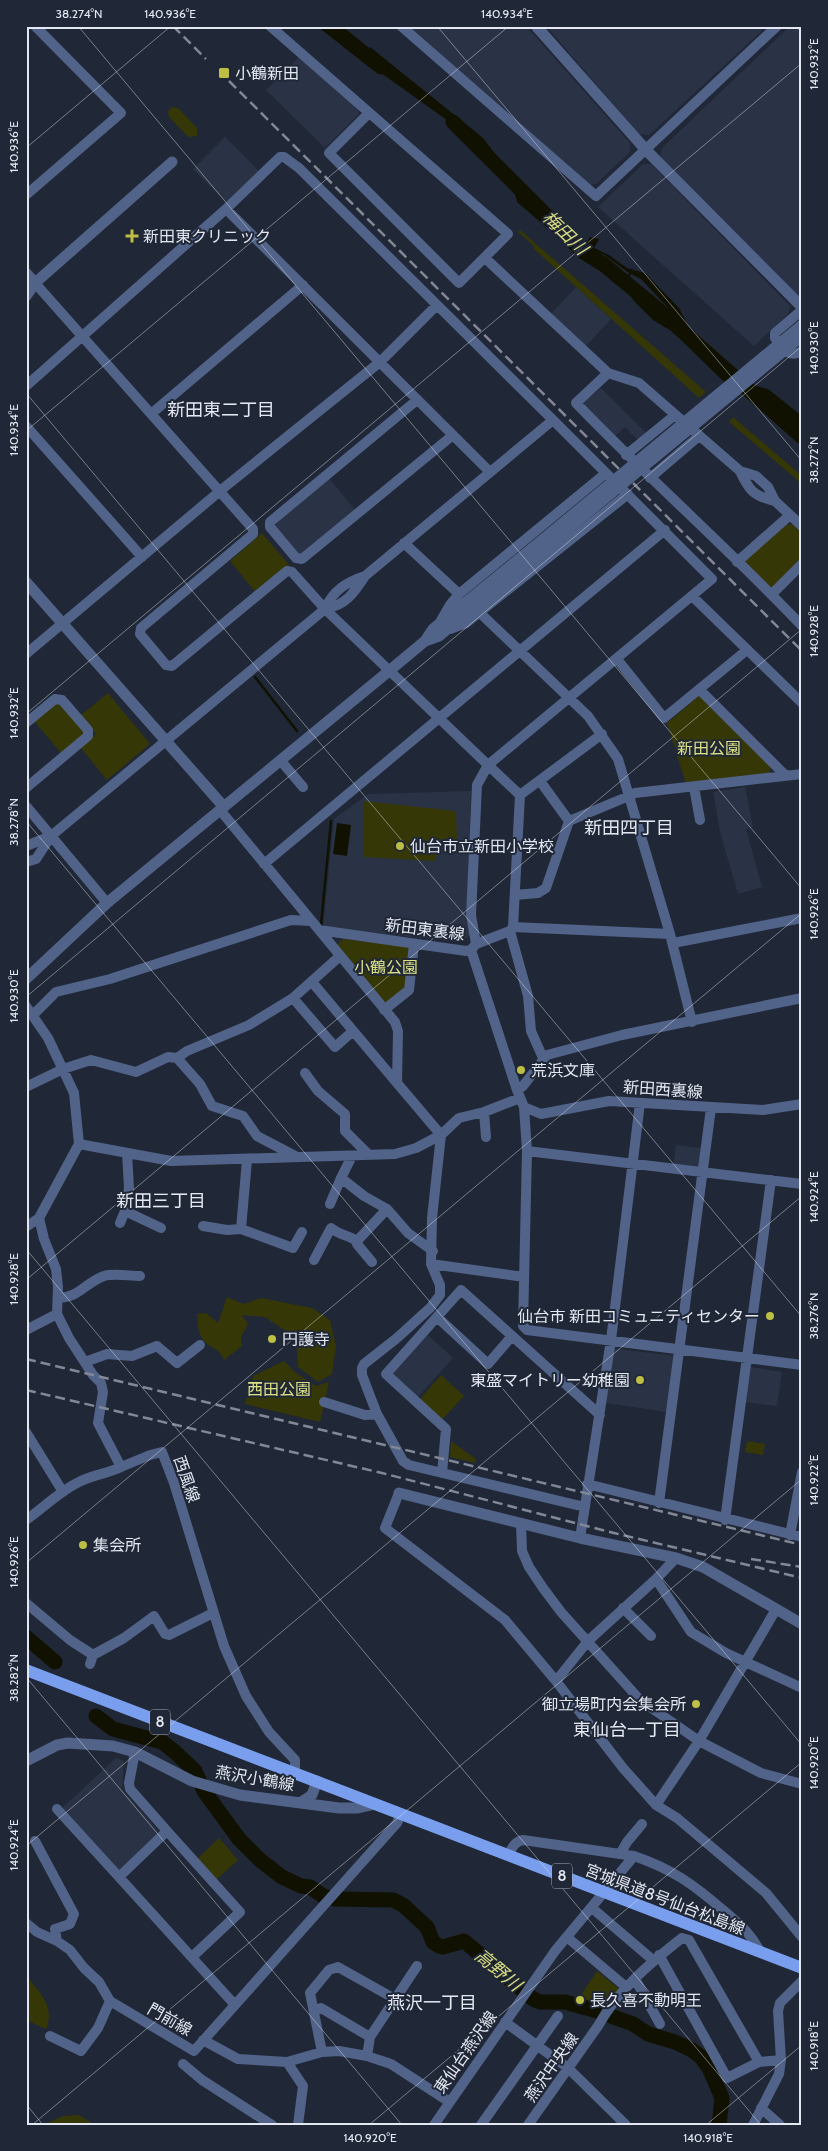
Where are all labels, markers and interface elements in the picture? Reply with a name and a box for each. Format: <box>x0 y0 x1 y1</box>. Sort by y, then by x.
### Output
text: 38.274°N <box>56 6 102 21</box>
text: 140.936°E <box>144 6 196 21</box>
text: 140.934°E <box>481 6 533 21</box>
text: 140.932°E <box>806 38 821 90</box>
place label: 小鶴新田 <box>235 64 299 83</box>
marker: 小鶴新田 <box>217 66 231 80</box>
text: 140.936°E <box>6 121 21 173</box>
water label: 梅田川 <box>538 206 594 261</box>
place label: 新田東クリニック <box>143 227 271 246</box>
marker: 新田東クリニック <box>125 229 139 243</box>
text: 140.930°E <box>806 321 821 375</box>
district label: 新田東二丁目 <box>167 399 275 421</box>
text: 140.934°E <box>6 404 21 456</box>
text: 38.272°N <box>806 437 821 483</box>
text: 140.928°E <box>806 605 821 657</box>
text: 140.932°E <box>6 687 21 739</box>
park label: 新田公園 <box>677 739 741 758</box>
text: 38.278°N <box>6 798 21 846</box>
district label: 新田四丁目 <box>584 817 674 839</box>
place label: 仙台市立新田小学校 <box>410 837 554 856</box>
marker: 仙台市立新田小学校 <box>394 840 406 852</box>
text: 140.926°E <box>806 888 821 940</box>
street label: 新田東裏線 <box>384 915 466 944</box>
park label: 小鶴公園 <box>354 958 418 977</box>
text: 140.930°E <box>6 969 21 1023</box>
place label: 荒浜文庫 <box>531 1061 595 1080</box>
marker: 荒浜文庫 <box>515 1064 527 1076</box>
street label: 新田西裏線 <box>622 1077 704 1102</box>
text: 140.924°E <box>806 1171 821 1223</box>
district label: 新田三丁目 <box>116 1190 206 1212</box>
text: 140.928°E <box>6 1253 21 1305</box>
text: 38.276°N <box>806 1293 821 1339</box>
place label: 仙台市 新田コミュニティセンター <box>517 1307 760 1326</box>
marker: 仙台市 新田コミュニティセンター <box>764 1310 776 1322</box>
place label: 円護寺 <box>282 1330 330 1349</box>
marker: 円護寺 <box>266 1333 278 1345</box>
place label: 東盛マイトリー幼稚園 <box>470 1371 630 1390</box>
marker: 東盛マイトリー幼稚園 <box>634 1374 646 1386</box>
park label: 西田公園 <box>247 1380 311 1399</box>
street label: 西風線 <box>170 1453 203 1505</box>
text: 140.922°E <box>806 1454 821 1506</box>
text: 140.926°E <box>6 1536 21 1588</box>
place label: 集会所 <box>93 1536 141 1555</box>
marker: 集会所 <box>77 1539 89 1551</box>
text: 38.282°N <box>6 1654 21 1702</box>
place label: 御立場町内会集会所 <box>542 1695 686 1714</box>
marker: 御立場町内会集会所 <box>690 1698 702 1710</box>
road number: 8 <box>150 1710 170 1734</box>
district label: 東仙台一丁目 <box>573 1719 681 1741</box>
text: 140.920°E <box>806 1736 821 1790</box>
street label: 燕沢小鶴線 <box>214 1762 296 1795</box>
text: 140.924°E <box>6 1819 21 1871</box>
street label: 宮城県道8号仙台松島線 <box>582 1860 747 1939</box>
road number: 8 <box>552 1864 572 1888</box>
water label: 高野川 <box>470 1944 527 1997</box>
place label: 長久喜不動明王 <box>590 1991 702 2010</box>
district label: 燕沢一丁目 <box>387 1992 477 2014</box>
marker: 長久喜不動明王 <box>574 1994 586 2006</box>
street label: 門前線 <box>144 1999 195 2040</box>
street label: 東仙台燕沢線 <box>430 2008 501 2097</box>
text: 140.918°E <box>806 2021 821 2071</box>
street label: 燕沢中央線 <box>521 2029 582 2106</box>
text: 140.920°E <box>343 2130 397 2145</box>
text: 140.918°E <box>683 2130 733 2145</box>

